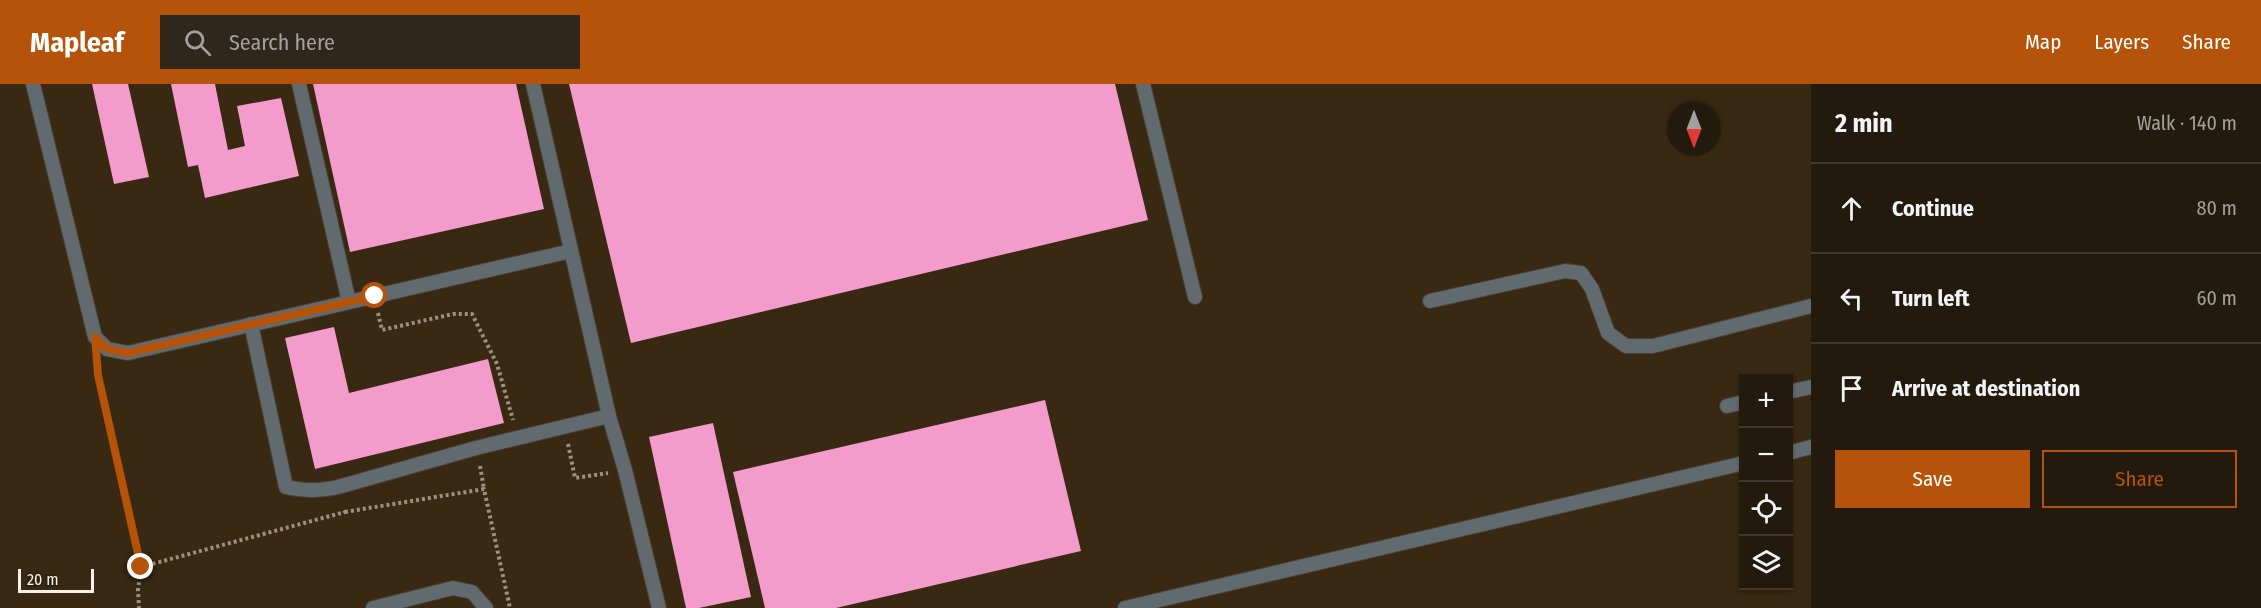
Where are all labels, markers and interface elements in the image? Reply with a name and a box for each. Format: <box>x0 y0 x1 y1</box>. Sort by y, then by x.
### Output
search box <box>160 15 580 69</box>
text: Mapleaf <box>30 26 124 59</box>
icon: search <box>181 26 214 59</box>
text: Search here <box>229 29 335 56</box>
text: Map <box>2025 29 2061 55</box>
text: Layers <box>2094 29 2149 55</box>
text: Share <box>2182 29 2231 55</box>
north arrow <box>1667 102 1721 156</box>
text: 2 min <box>1835 108 1893 139</box>
text: Walk · 140 m <box>2137 111 2237 135</box>
icon: ahead <box>1835 192 1868 225</box>
text: Continue <box>1892 195 1974 222</box>
text: 80 m <box>2197 196 2237 220</box>
route start <box>361 282 387 308</box>
icon: left <box>1835 282 1868 315</box>
text: Turn left <box>1892 285 1970 312</box>
text: 60 m <box>2197 286 2237 310</box>
icon: arrive <box>1835 372 1868 405</box>
map controls <box>1739 374 1793 590</box>
button: + <box>1739 374 1793 428</box>
text: Arrive at destination <box>1892 375 2080 402</box>
button: − <box>1739 428 1793 482</box>
button: Save <box>1835 450 2030 508</box>
button: Share <box>2042 450 2237 508</box>
button: locate <box>1739 482 1793 536</box>
button: layers <box>1739 536 1793 590</box>
route end <box>127 553 153 579</box>
scale bar <box>18 566 94 594</box>
text: 20 m <box>27 570 58 589</box>

